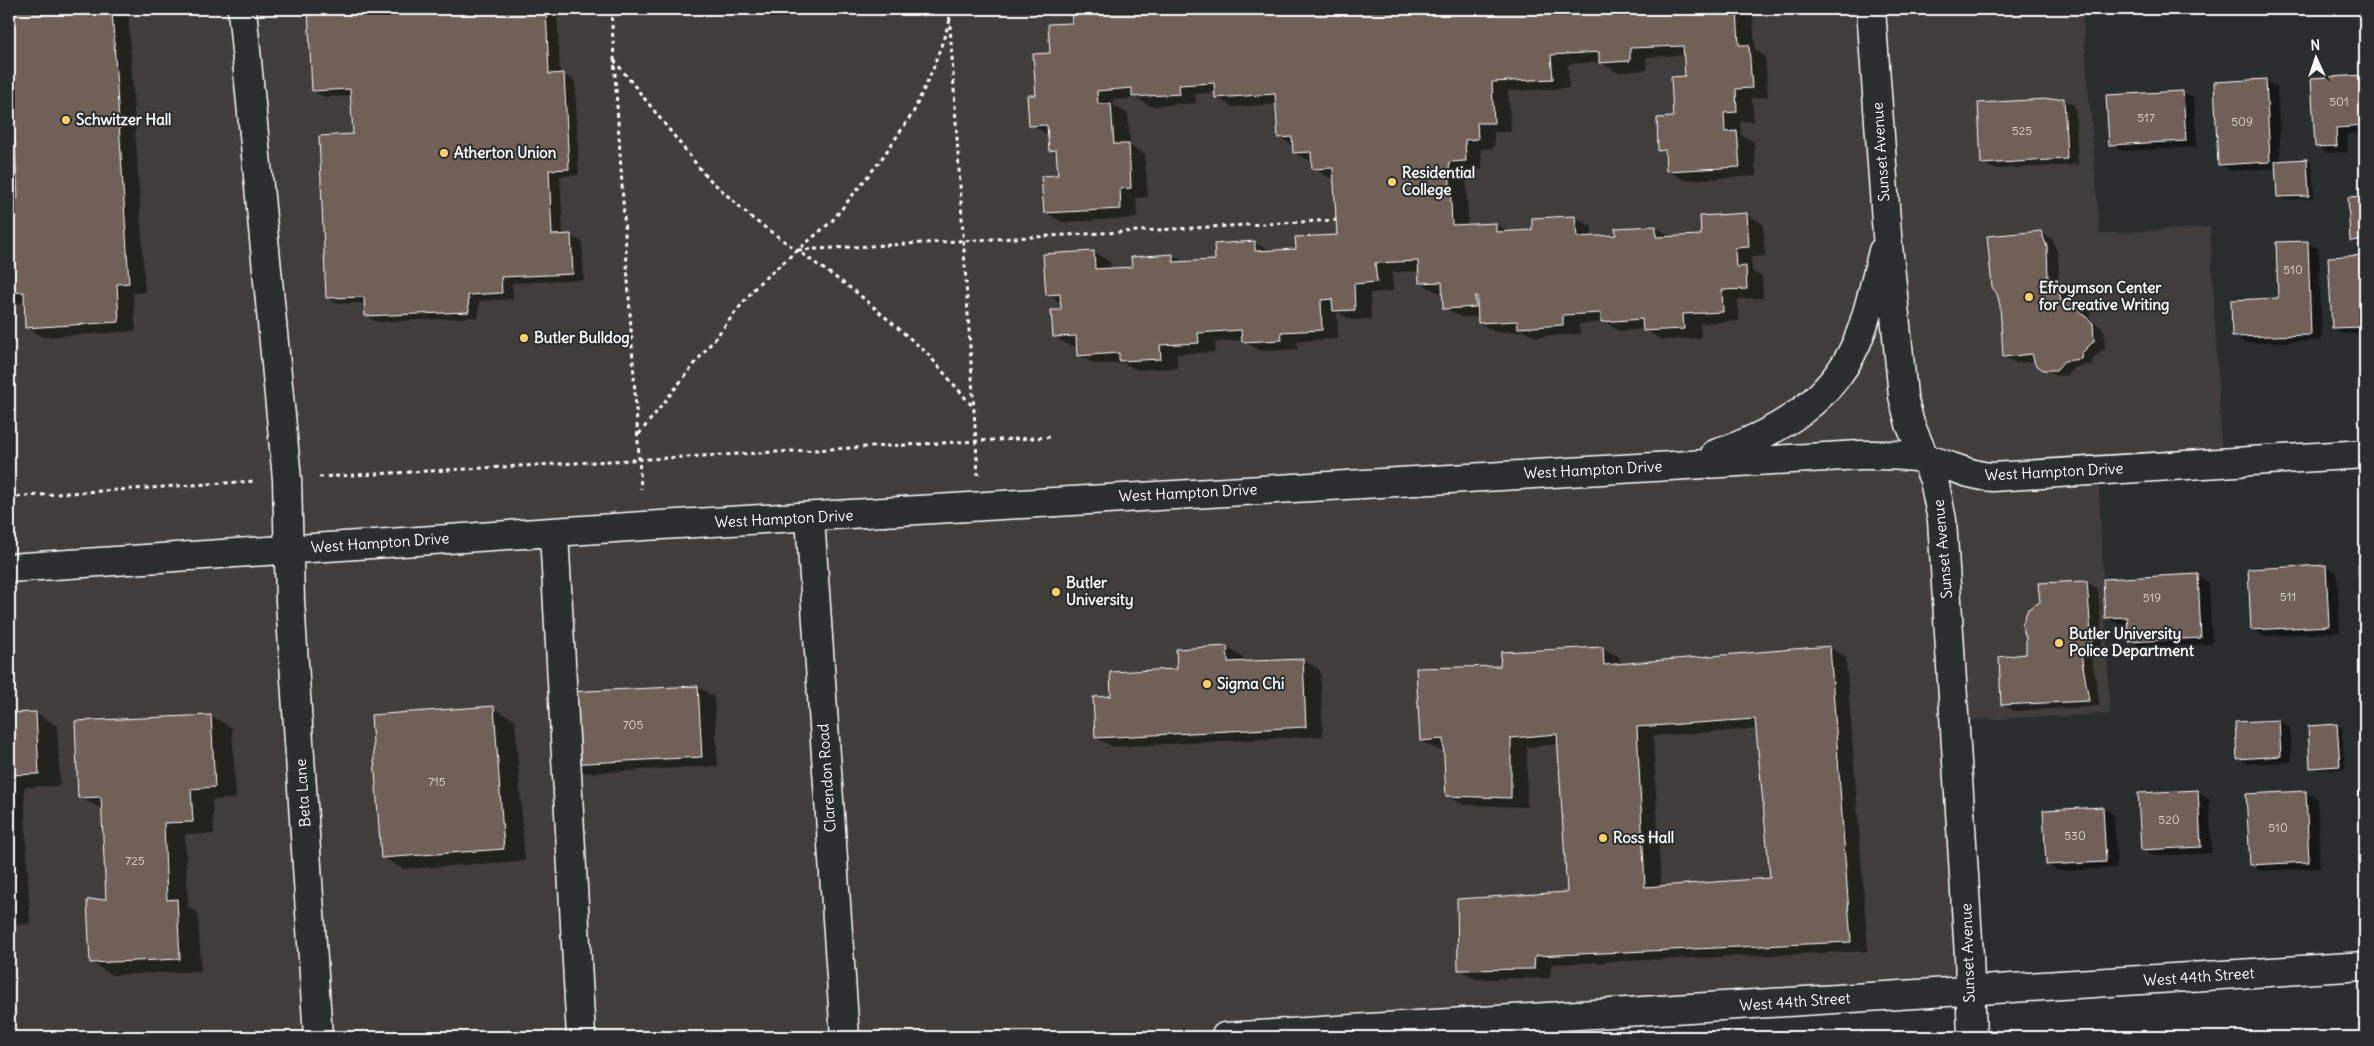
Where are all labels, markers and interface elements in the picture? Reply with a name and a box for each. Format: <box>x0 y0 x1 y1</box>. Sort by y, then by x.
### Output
north arrow <box>2292 32 2342 82</box>
text: N <box>2310 36 2321 54</box>
house number: 501 <box>2329 94 2349 109</box>
street label: Sunset Avenue <box>1868 102 1893 202</box>
place label: Schwitzer Hall <box>76 110 171 129</box>
house number: 517 <box>2137 110 2155 125</box>
marker: Schwitzer Hall <box>60 114 72 126</box>
house number: 509 <box>2231 114 2253 129</box>
house number: 525 <box>2012 123 2032 138</box>
place label: Atherton Union <box>454 143 557 162</box>
marker: Atherton Union <box>438 147 450 159</box>
place label: Residential College <box>1402 163 1475 200</box>
marker: Residential College <box>1386 176 1398 188</box>
house number: 510 <box>2283 262 2303 277</box>
place label: Efroymson Center for Creative Writing <box>2039 278 2170 315</box>
marker: Efroymson Center for Creative Writing <box>2023 291 2035 303</box>
place label: Butler Bulldog <box>534 328 630 348</box>
marker: Butler Bulldog <box>518 332 530 344</box>
street label: West Hampton Drive <box>1523 456 1663 483</box>
street label: West Hampton Drive <box>1984 458 2124 485</box>
street label: West Hampton Drive <box>1118 479 1258 506</box>
street label: Sunset Avenue <box>1929 499 1956 599</box>
street label: West Hampton Drive <box>714 505 854 532</box>
street label: West Hampton Drive <box>310 528 450 557</box>
place label: Butler University <box>1066 573 1133 610</box>
marker: Butler University <box>1050 586 1062 598</box>
house number: 511 <box>2280 589 2296 604</box>
house number: 519 <box>2143 590 2161 605</box>
place label: Butler University Police Department <box>2069 624 2195 661</box>
marker: Butler University Police Department <box>2053 637 2065 649</box>
place label: Sigma Chi <box>1217 674 1284 694</box>
marker: Sigma Chi <box>1201 678 1213 690</box>
house number: 705 <box>623 717 643 732</box>
street label: Clarendon Road <box>813 723 840 833</box>
street label: Beta Lane <box>291 758 314 828</box>
house number: 715 <box>428 774 446 789</box>
house number: 520 <box>2158 812 2180 827</box>
house number: 510 <box>2268 820 2288 835</box>
place label: Ross Hall <box>1613 828 1674 847</box>
house number: 530 <box>2064 828 2086 843</box>
marker: Ross Hall <box>1597 832 1609 844</box>
house number: 725 <box>125 853 145 868</box>
street label: Sunset Avenue <box>1956 903 1979 1003</box>
street label: West 44th Street <box>2143 963 2255 990</box>
street label: West 44th Street <box>1739 988 1851 1015</box>

